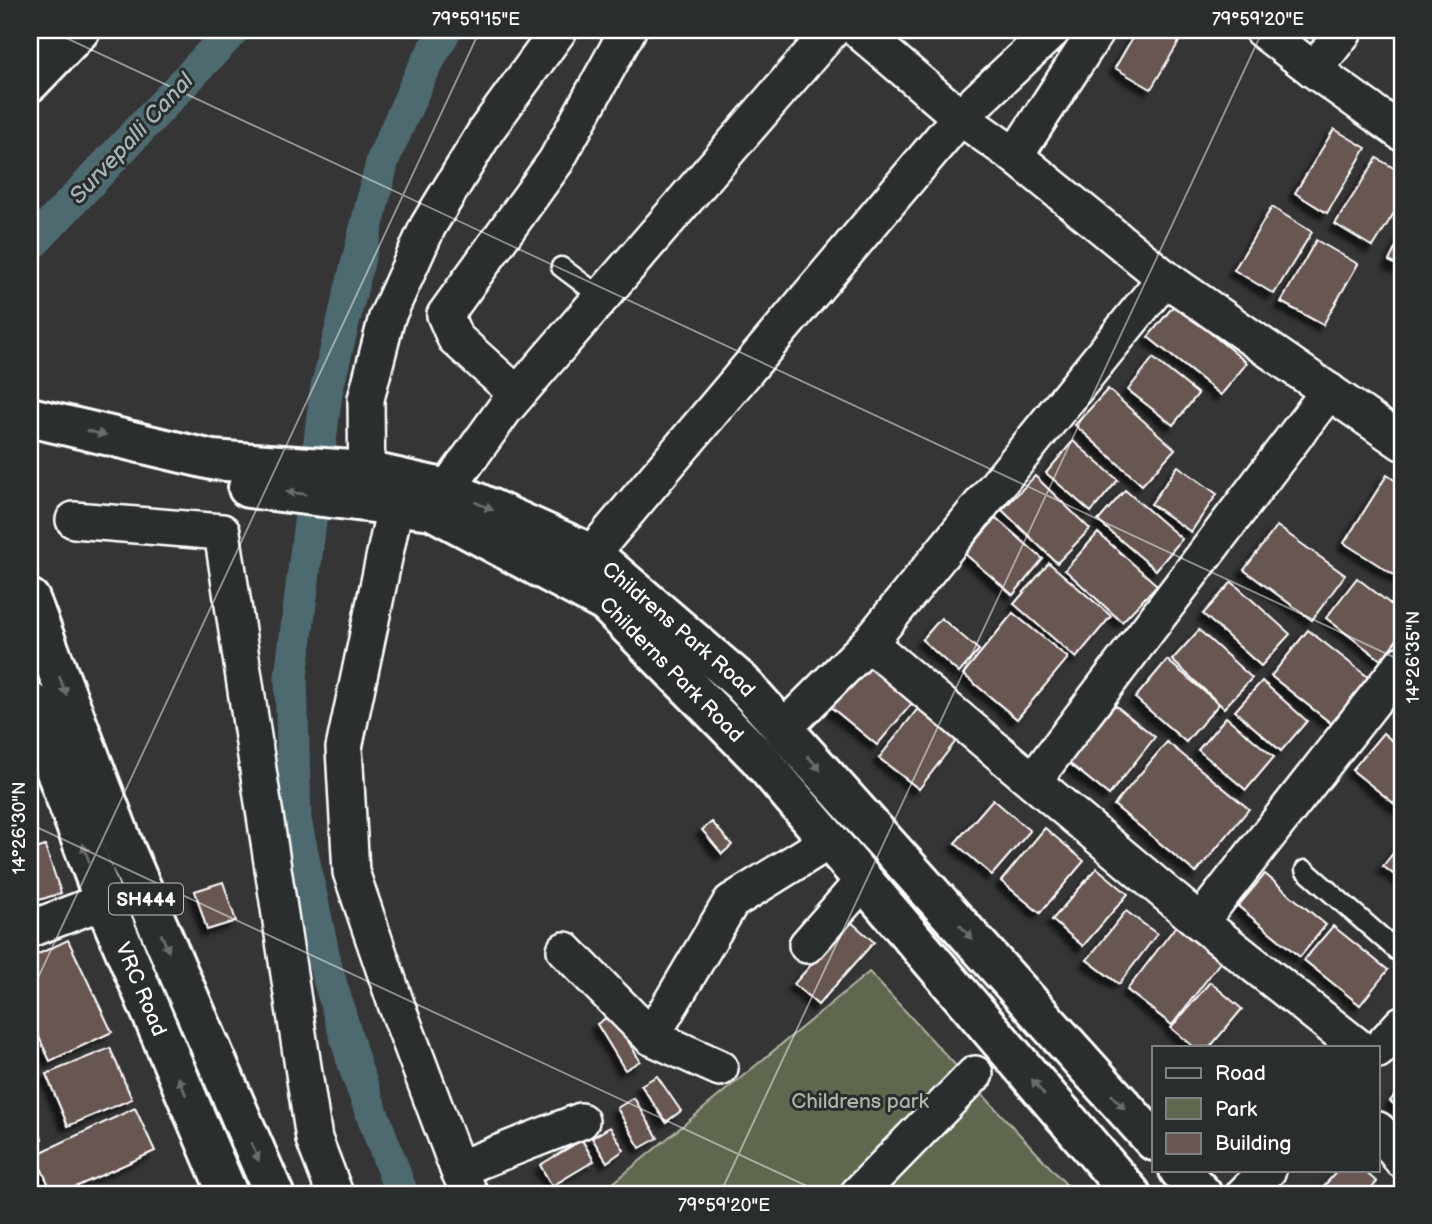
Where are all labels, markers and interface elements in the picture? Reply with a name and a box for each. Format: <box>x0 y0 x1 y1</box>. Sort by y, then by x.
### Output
text: 79°59'15"E <box>432 9 520 30</box>
text: 79°59'20"E <box>1212 9 1304 30</box>
water label: Survepalli Canal <box>64 67 200 210</box>
one-way arrow <box>85 428 107 439</box>
one-way arrow <box>285 488 307 499</box>
one-way arrow <box>474 500 494 512</box>
street label: Childrens Park Road <box>597 556 760 702</box>
street label: Childerns Park Road <box>594 592 749 748</box>
text: 14°26'35"N <box>1403 611 1424 703</box>
one-way arrow <box>57 675 68 696</box>
one-way arrow <box>806 754 822 772</box>
text: 14°26'30"N <box>9 781 30 875</box>
one-way arrow <box>80 843 91 864</box>
road number: SH444 <box>109 884 183 914</box>
one-way arrow <box>958 924 973 941</box>
one-way arrow <box>160 932 171 953</box>
street label: VRC Road <box>110 939 172 1040</box>
legend <box>1152 1046 1380 1172</box>
text: Road <box>1215 1061 1266 1086</box>
one-way arrow <box>176 1076 187 1097</box>
one-way arrow <box>1031 1078 1046 1096</box>
park label: Childrens park <box>791 1089 929 1114</box>
one-way arrow <box>1110 1093 1125 1110</box>
text: Park <box>1215 1097 1258 1122</box>
text: Building <box>1215 1131 1291 1156</box>
one-way arrow <box>250 1141 261 1162</box>
text: 79°59'20"E <box>678 1195 770 1216</box>

